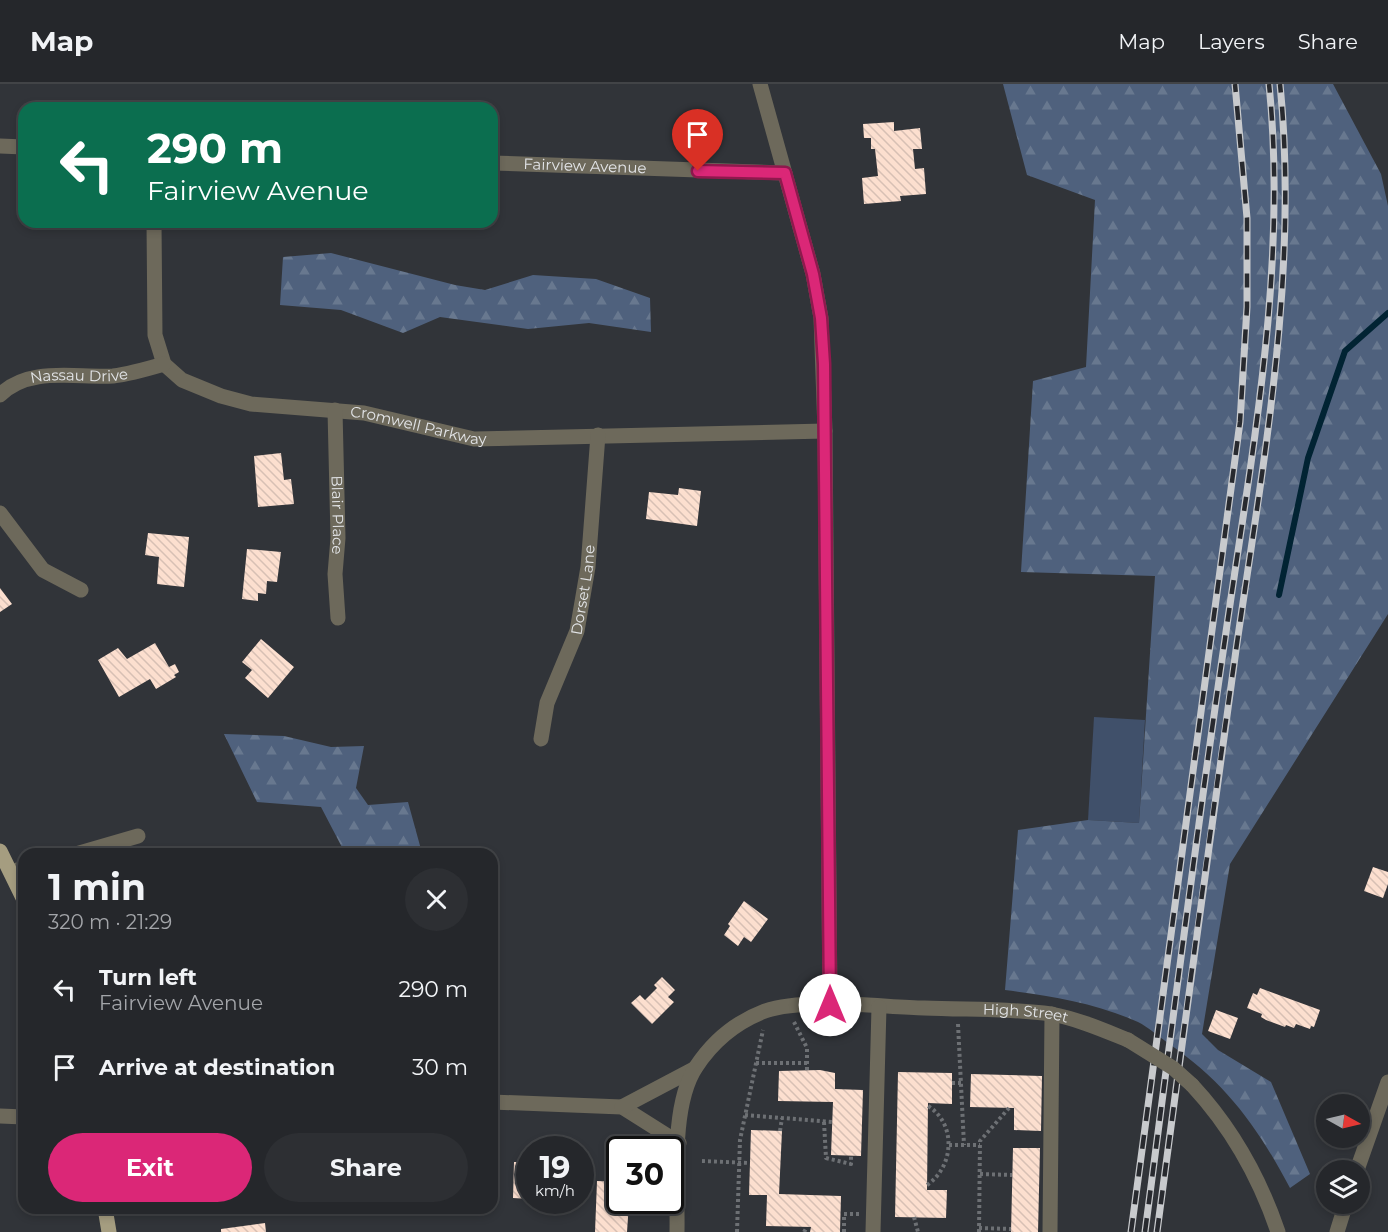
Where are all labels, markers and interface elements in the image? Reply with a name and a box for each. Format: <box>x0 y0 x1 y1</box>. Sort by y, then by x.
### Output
text: Map <box>30 24 93 58</box>
text: Map <box>1118 29 1165 54</box>
text: Layers <box>1198 29 1265 54</box>
text: Share <box>1298 29 1358 54</box>
pin <box>672 109 723 171</box>
icon: arrive <box>681 118 714 151</box>
text: 290 m <box>147 122 283 174</box>
icon: left <box>48 126 126 204</box>
street label: Fairview Avenue <box>523 154 647 177</box>
text: Fairview Avenue <box>147 174 369 207</box>
street label: Nassau Drive <box>29 364 129 387</box>
street label: Cromwell Parkway <box>350 402 488 448</box>
street label: Blair Place <box>328 475 348 555</box>
street label: Dorset Lane <box>566 544 599 637</box>
text: 1 min <box>48 865 146 909</box>
button: close <box>405 868 468 931</box>
text: 320 m · 21:29 <box>48 910 172 934</box>
text: Turn left <box>99 964 197 991</box>
icon: left <box>48 973 81 1006</box>
position arrow <box>798 973 862 1037</box>
text: 290 m <box>398 976 468 1003</box>
text: Fairview Avenue <box>99 991 263 1015</box>
street label: High Street <box>983 999 1071 1027</box>
icon: arrive <box>48 1051 81 1084</box>
text: Arrive at destination <box>99 1054 335 1081</box>
text: 30 m <box>412 1054 468 1081</box>
north arrow <box>1316 1094 1370 1148</box>
map controls <box>1316 1094 1370 1214</box>
button: Exit <box>48 1133 252 1202</box>
button: Share <box>264 1133 468 1202</box>
speed limit sign: 30 <box>606 1136 684 1214</box>
text: 19 <box>540 1149 570 1186</box>
button: layers <box>1316 1160 1370 1214</box>
text: km/h <box>535 1181 575 1200</box>

